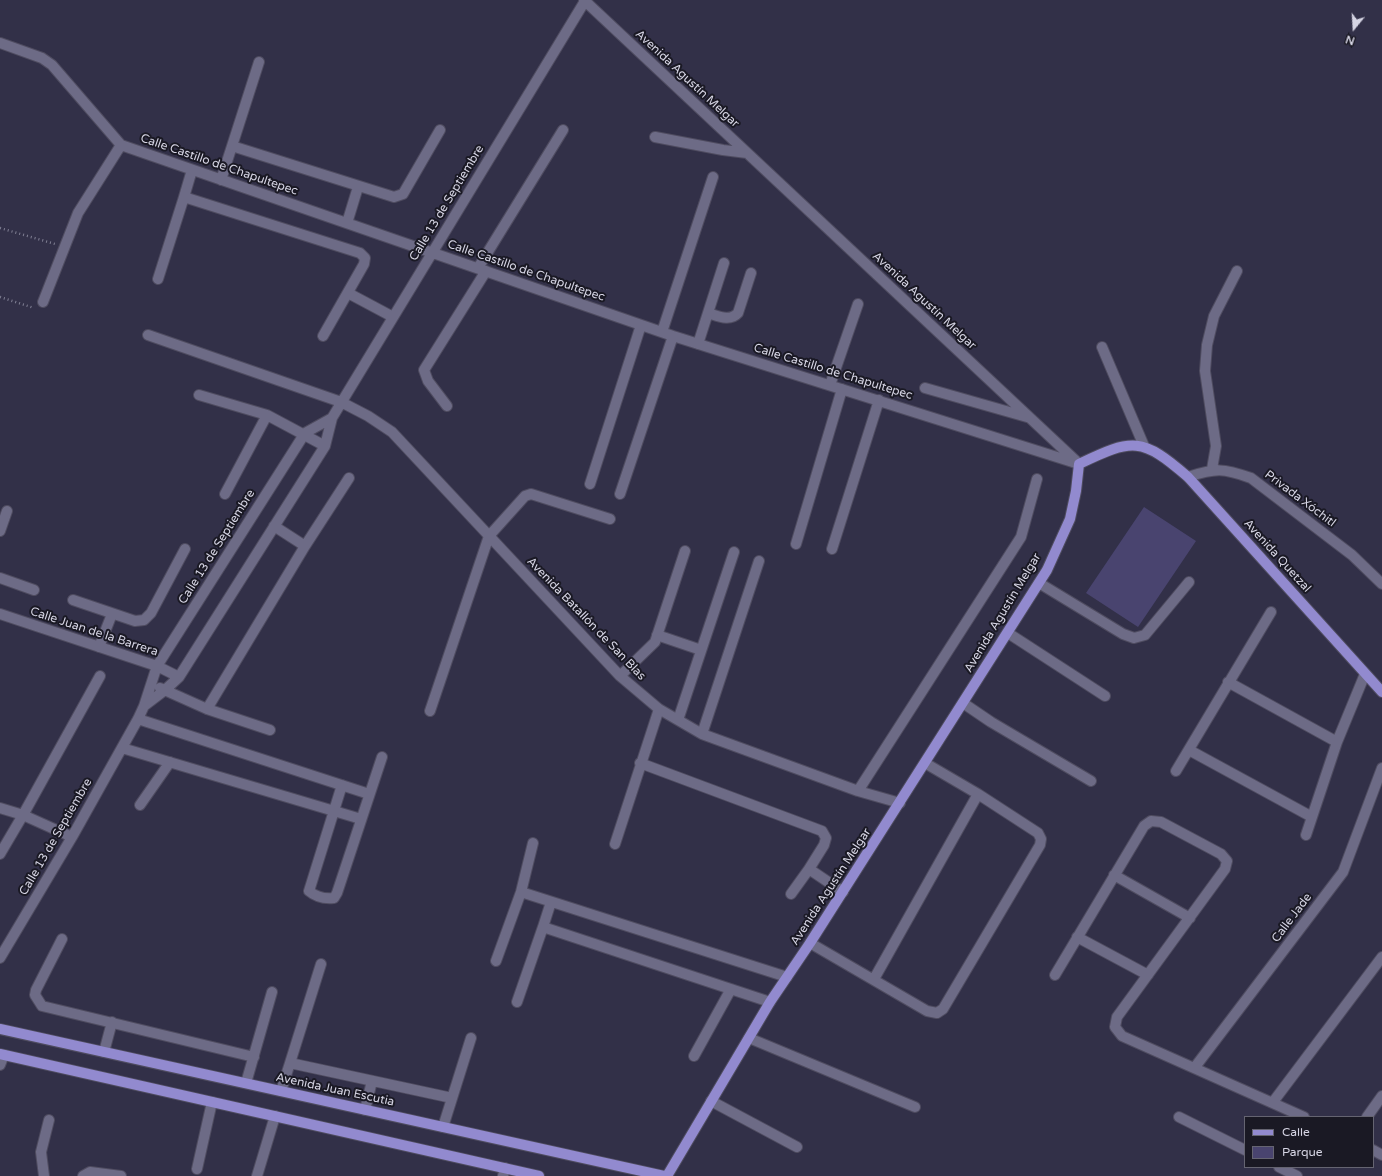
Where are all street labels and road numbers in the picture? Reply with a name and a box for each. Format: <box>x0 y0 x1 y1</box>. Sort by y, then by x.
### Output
street label: Avenida Agustín Melgar <box>632 27 742 131</box>
street label: Calle Castillo de Chapultepec <box>138 131 300 199</box>
street label: Calle 13 de Septiembre <box>407 142 487 264</box>
street label: Calle Castillo de Chapultepec <box>445 237 607 305</box>
street label: Avenida Agustín Melgar <box>869 249 979 353</box>
street label: Calle Castillo de Chapultepec <box>752 341 914 403</box>
street label: Privada Xóchitl <box>1262 468 1338 530</box>
street label: Calle 13 de Septiembre <box>176 487 258 607</box>
street label: Avenida Quetzal <box>1240 516 1314 596</box>
street label: Avenida Agustín Melgar <box>962 551 1044 675</box>
street label: Avenida Batallón de San Blas <box>523 555 649 683</box>
street label: Calle Juan de la Barrera <box>28 605 160 659</box>
street label: Calle 13 de Septiembre <box>17 776 95 898</box>
street label: Avenida Agustín Melgar <box>788 826 874 948</box>
street label: Calle Jade <box>1269 891 1315 945</box>
street label: Avenida Juan Escutia <box>274 1070 396 1110</box>

